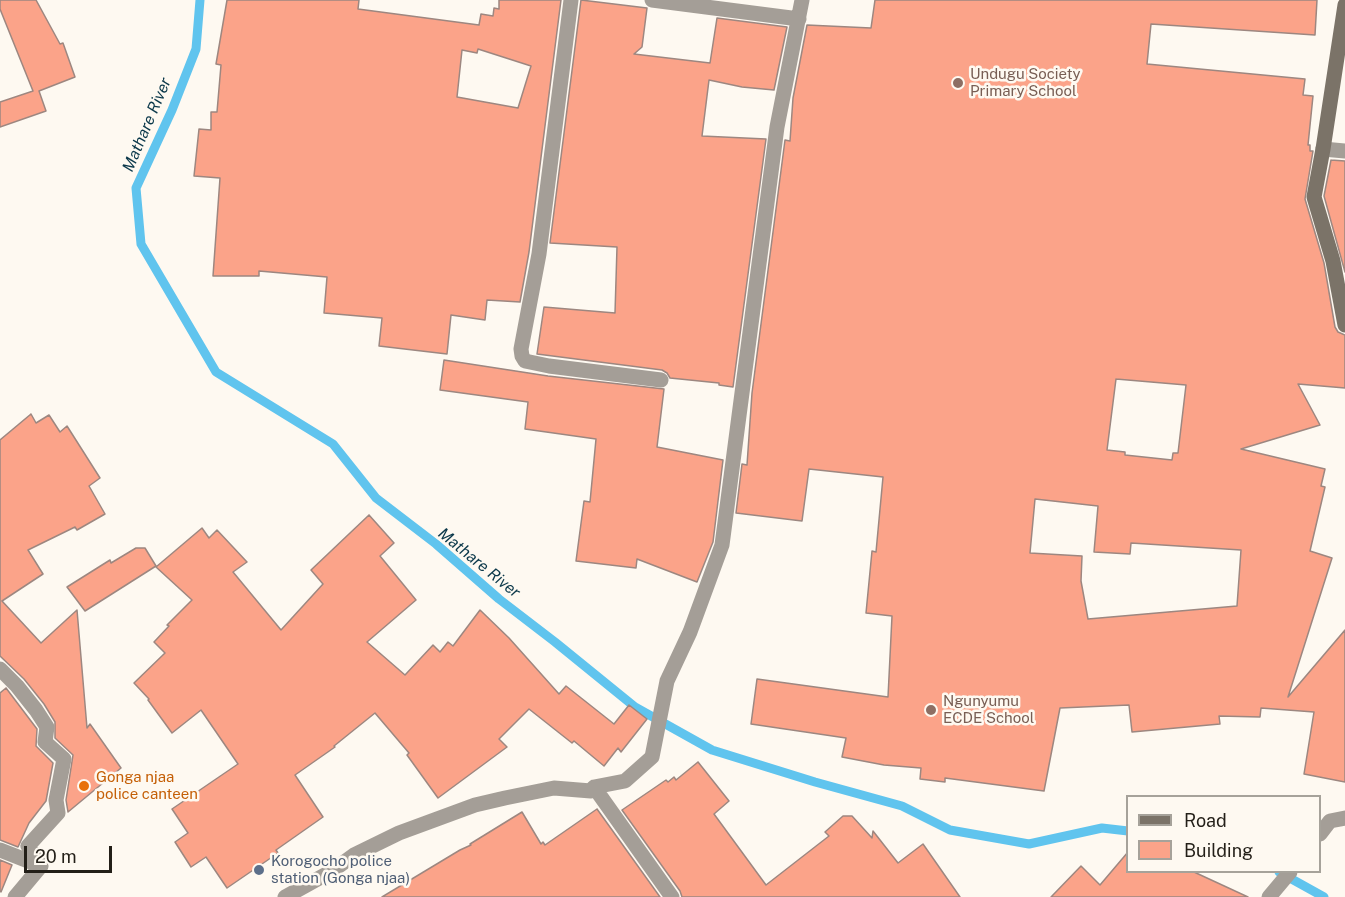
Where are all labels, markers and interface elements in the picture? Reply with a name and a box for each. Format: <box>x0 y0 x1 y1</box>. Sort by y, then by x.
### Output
place label: Undugu Society Primary School <box>970 65 1081 100</box>
water label: Mathare River <box>119 75 175 175</box>
marker: Undugu Society Primary School <box>951 76 965 90</box>
water label: Mathare River <box>434 524 524 602</box>
place label: Ngunyumu ECDE School <box>943 692 1034 727</box>
marker: Ngunyumu ECDE School <box>924 703 938 717</box>
place label: Gonga njaa police canteen <box>96 768 198 803</box>
marker: Gonga njaa police canteen <box>77 779 91 793</box>
legend <box>1126 795 1321 873</box>
text: Road <box>1184 810 1227 831</box>
scale bar <box>27 834 116 872</box>
text: Building <box>1184 840 1253 861</box>
text: 20 m <box>35 846 77 867</box>
place label: Korogocho police station (Gonga njaa) <box>271 852 410 887</box>
marker: Korogocho police station (Gonga njaa) <box>252 863 266 877</box>

